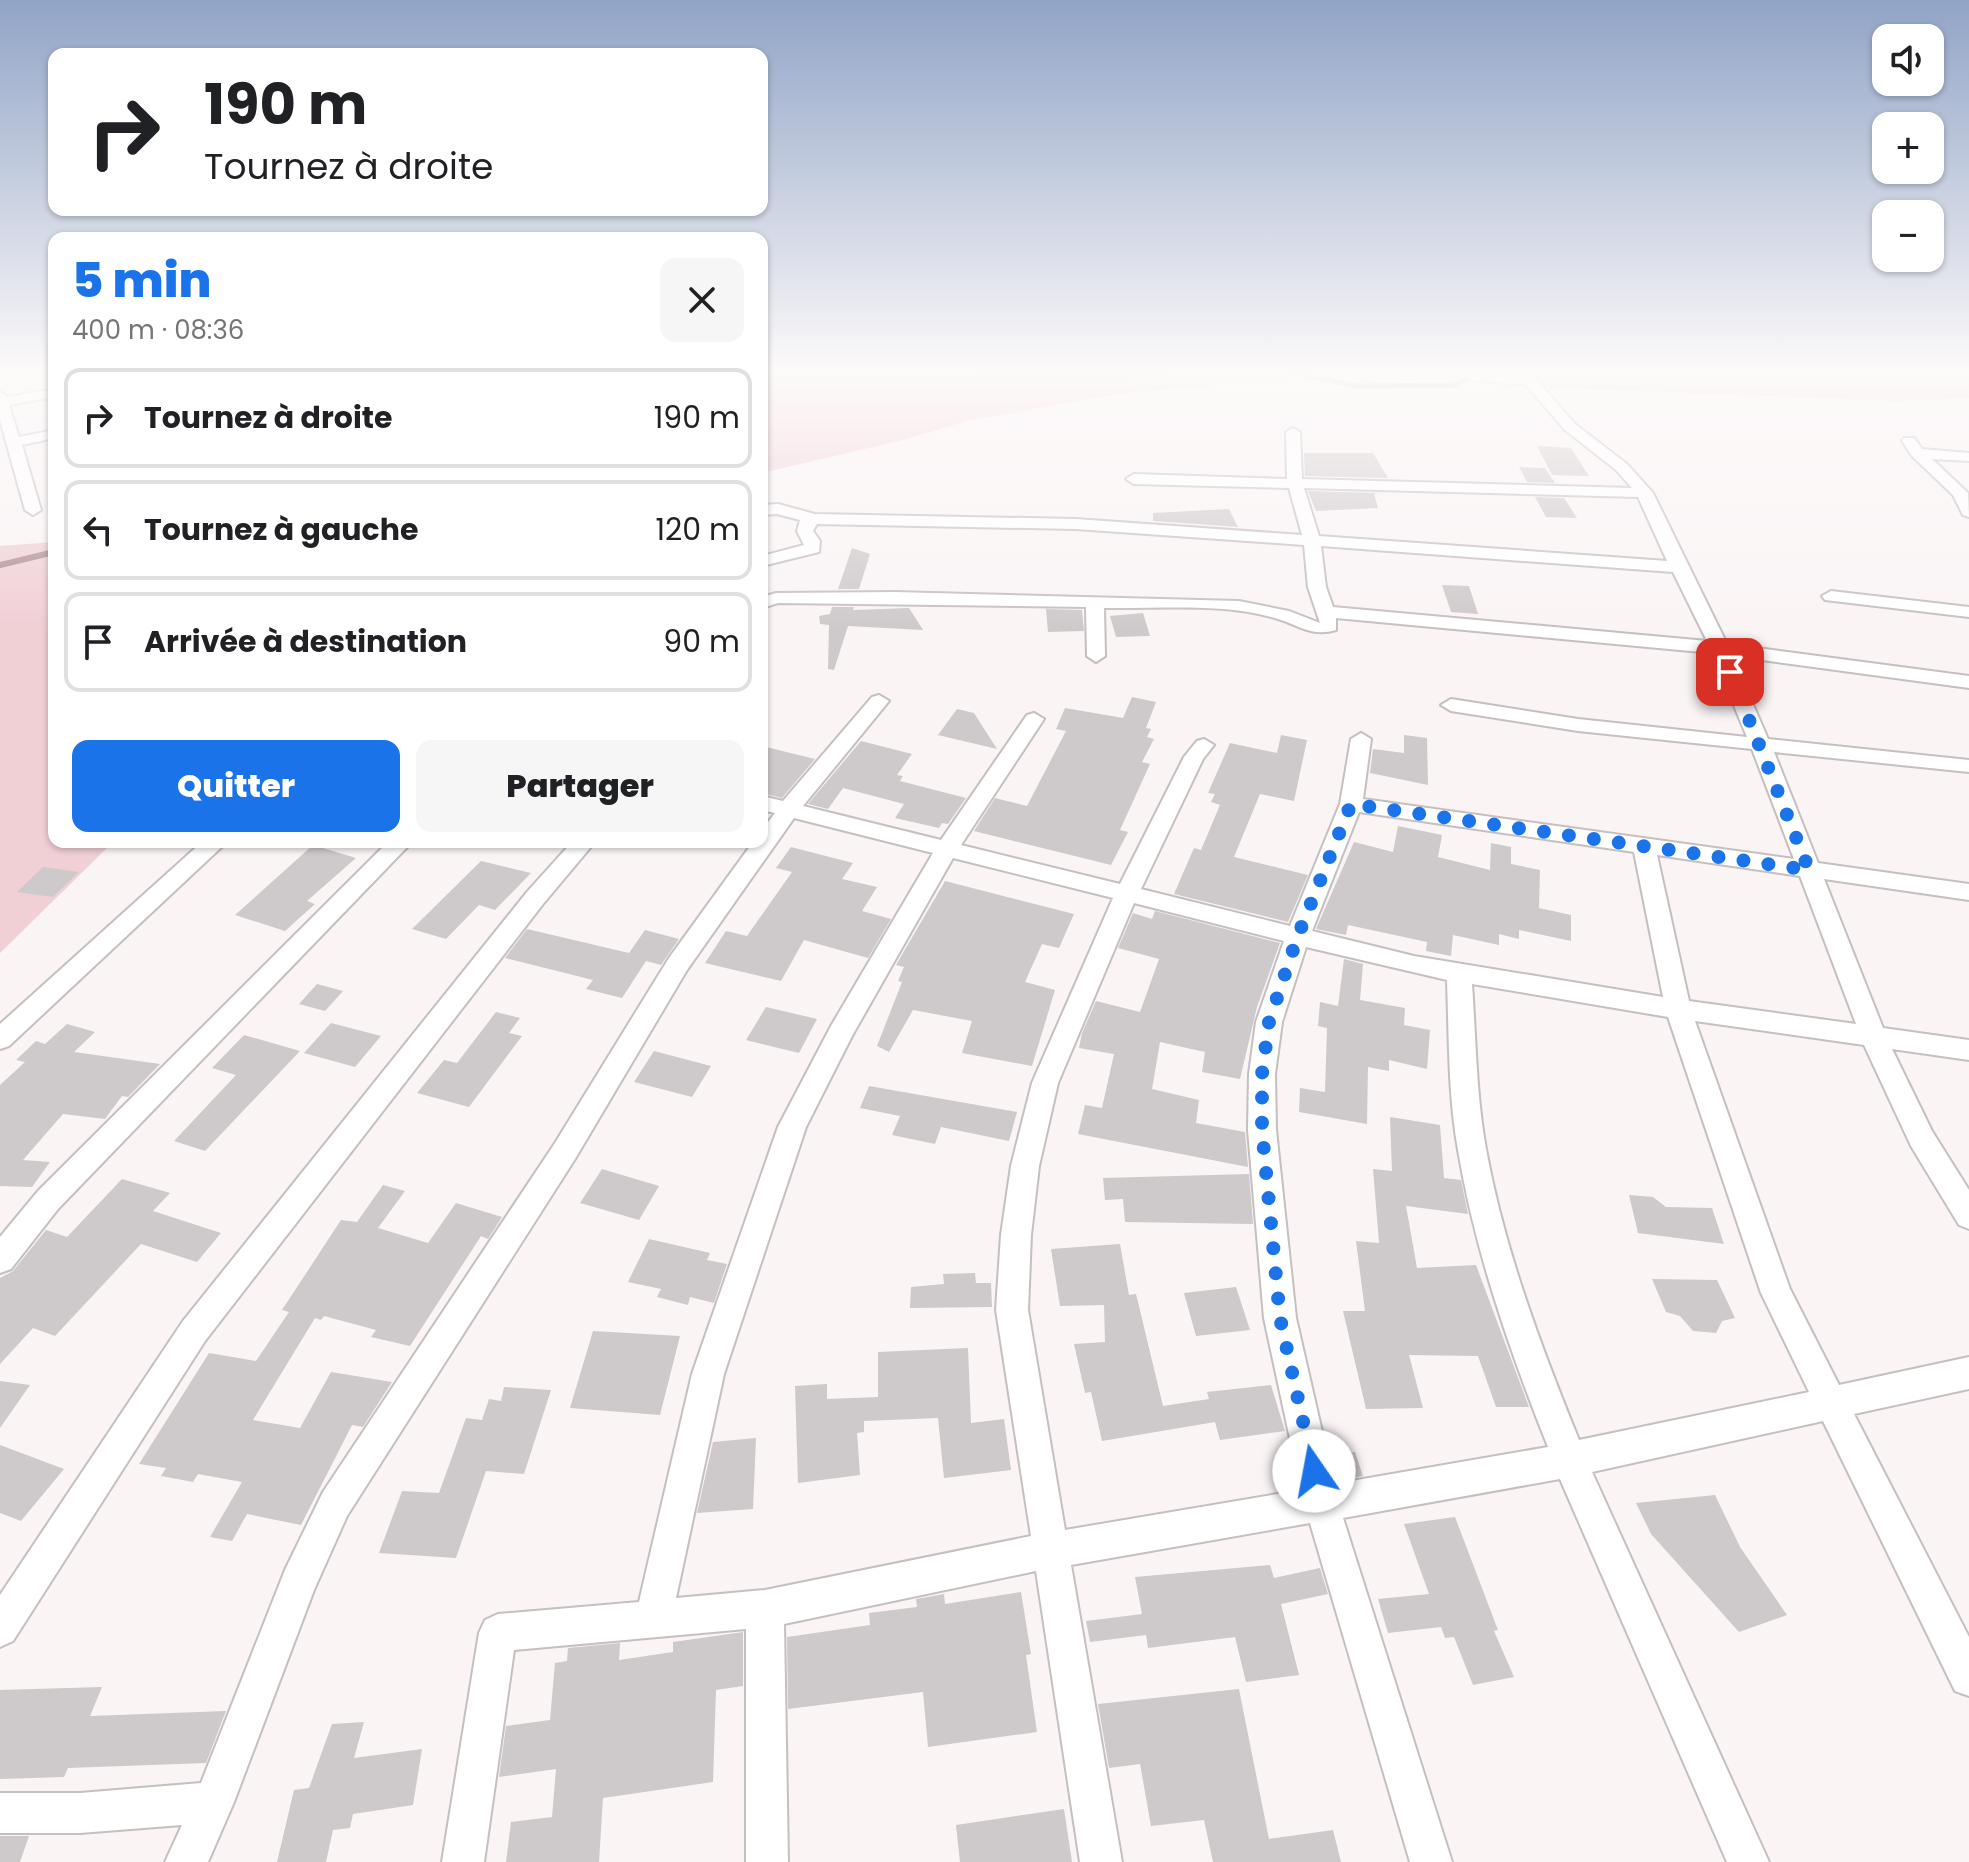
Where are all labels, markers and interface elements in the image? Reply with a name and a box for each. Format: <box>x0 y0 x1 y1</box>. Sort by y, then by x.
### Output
map controls <box>1872 24 1944 272</box>
button: sound <box>1872 24 1944 96</box>
text: 190 m <box>204 65 367 144</box>
icon: right <box>72 80 176 184</box>
button: + <box>1872 112 1944 184</box>
text: Tournez à droite <box>204 141 493 192</box>
button: − <box>1872 200 1944 272</box>
text: 5 min <box>72 247 212 314</box>
button: close <box>660 258 744 342</box>
text: 400 m · 08:36 <box>72 312 244 348</box>
icon: right <box>76 396 120 440</box>
text: Tournez à droite <box>144 396 392 439</box>
text: 190 m <box>654 396 740 439</box>
icon: left <box>76 508 120 552</box>
text: Tournez à gauche <box>144 508 418 551</box>
text: 120 m <box>655 508 740 551</box>
icon: arrive <box>76 620 120 664</box>
text: Arrivée à destination <box>144 620 467 663</box>
text: 90 m <box>663 620 740 663</box>
pin <box>1696 638 1764 706</box>
icon: arrive <box>1708 650 1752 694</box>
button: Quitter <box>72 740 400 832</box>
button: Partager <box>416 740 744 832</box>
position arrow <box>1272 1429 1356 1513</box>

